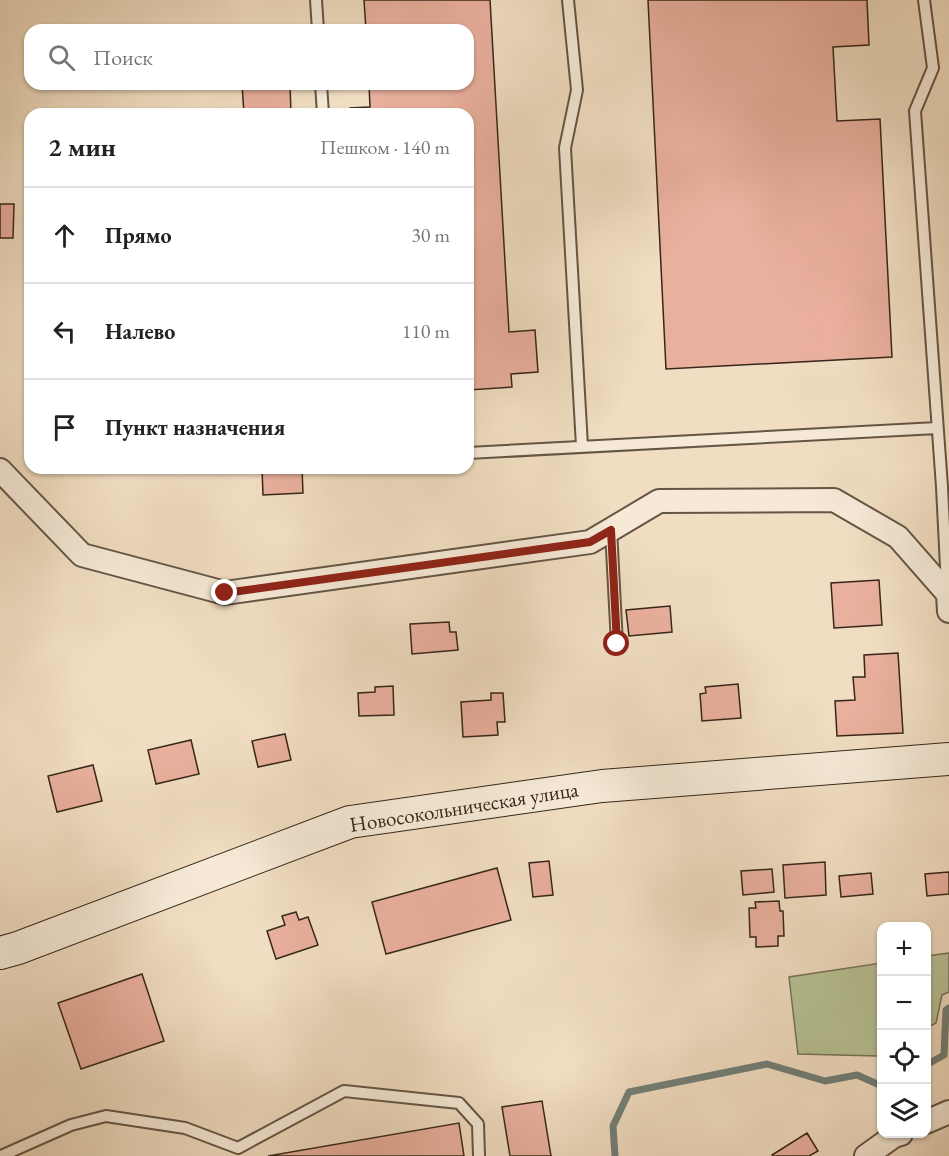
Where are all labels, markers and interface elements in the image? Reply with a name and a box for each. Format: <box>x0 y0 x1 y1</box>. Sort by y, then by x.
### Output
search box <box>24 24 474 90</box>
icon: search <box>45 41 78 74</box>
text: Поиск <box>93 43 153 72</box>
text: 2 мин <box>48 130 116 164</box>
text: Пешком · 140 m <box>320 134 450 160</box>
icon: ahead <box>48 219 81 252</box>
text: Прямо <box>105 221 172 250</box>
text: 30 m <box>411 222 450 248</box>
icon: left <box>48 315 81 348</box>
text: Налево <box>105 317 175 346</box>
text: 110 m <box>402 318 450 344</box>
icon: arrive <box>48 411 81 444</box>
text: Пункт назначения <box>105 413 285 442</box>
route end <box>211 579 237 605</box>
route start <box>603 630 629 656</box>
street label: Новосокольническая улица <box>348 775 581 838</box>
map controls <box>877 922 931 1138</box>
button: + <box>877 922 931 976</box>
button: − <box>877 976 931 1030</box>
button: locate <box>877 1030 931 1084</box>
button: layers <box>877 1084 931 1138</box>

